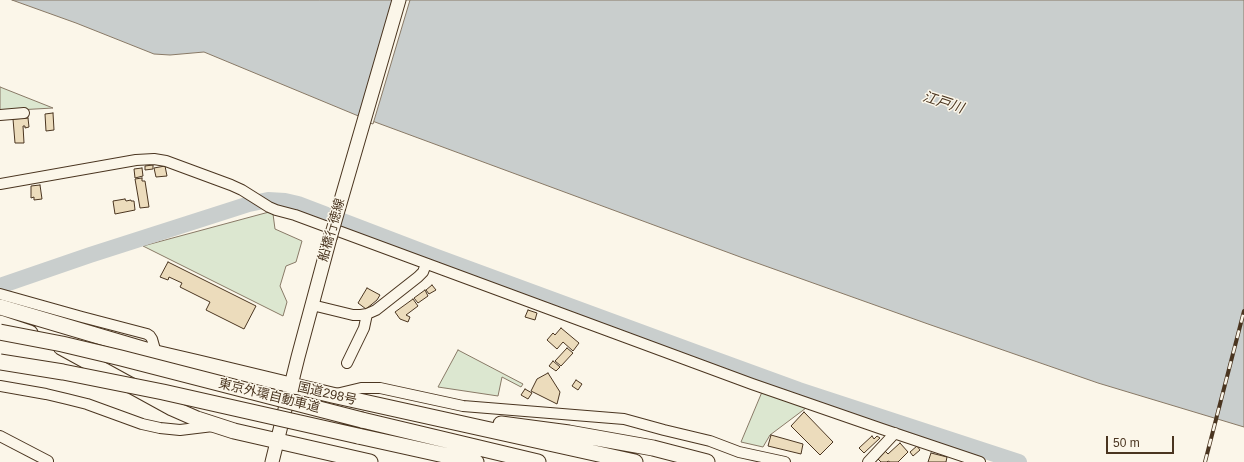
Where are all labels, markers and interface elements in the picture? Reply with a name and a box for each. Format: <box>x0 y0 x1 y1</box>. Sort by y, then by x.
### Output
water label: 江戸川 <box>920 89 966 117</box>
street label: 船橋行徳線 <box>316 197 348 263</box>
street label: 東京外環自動車道 <box>217 376 321 416</box>
street label: 国道298号 <box>296 380 358 408</box>
scale bar <box>1108 428 1176 454</box>
text: 50 m <box>1113 436 1140 450</box>

